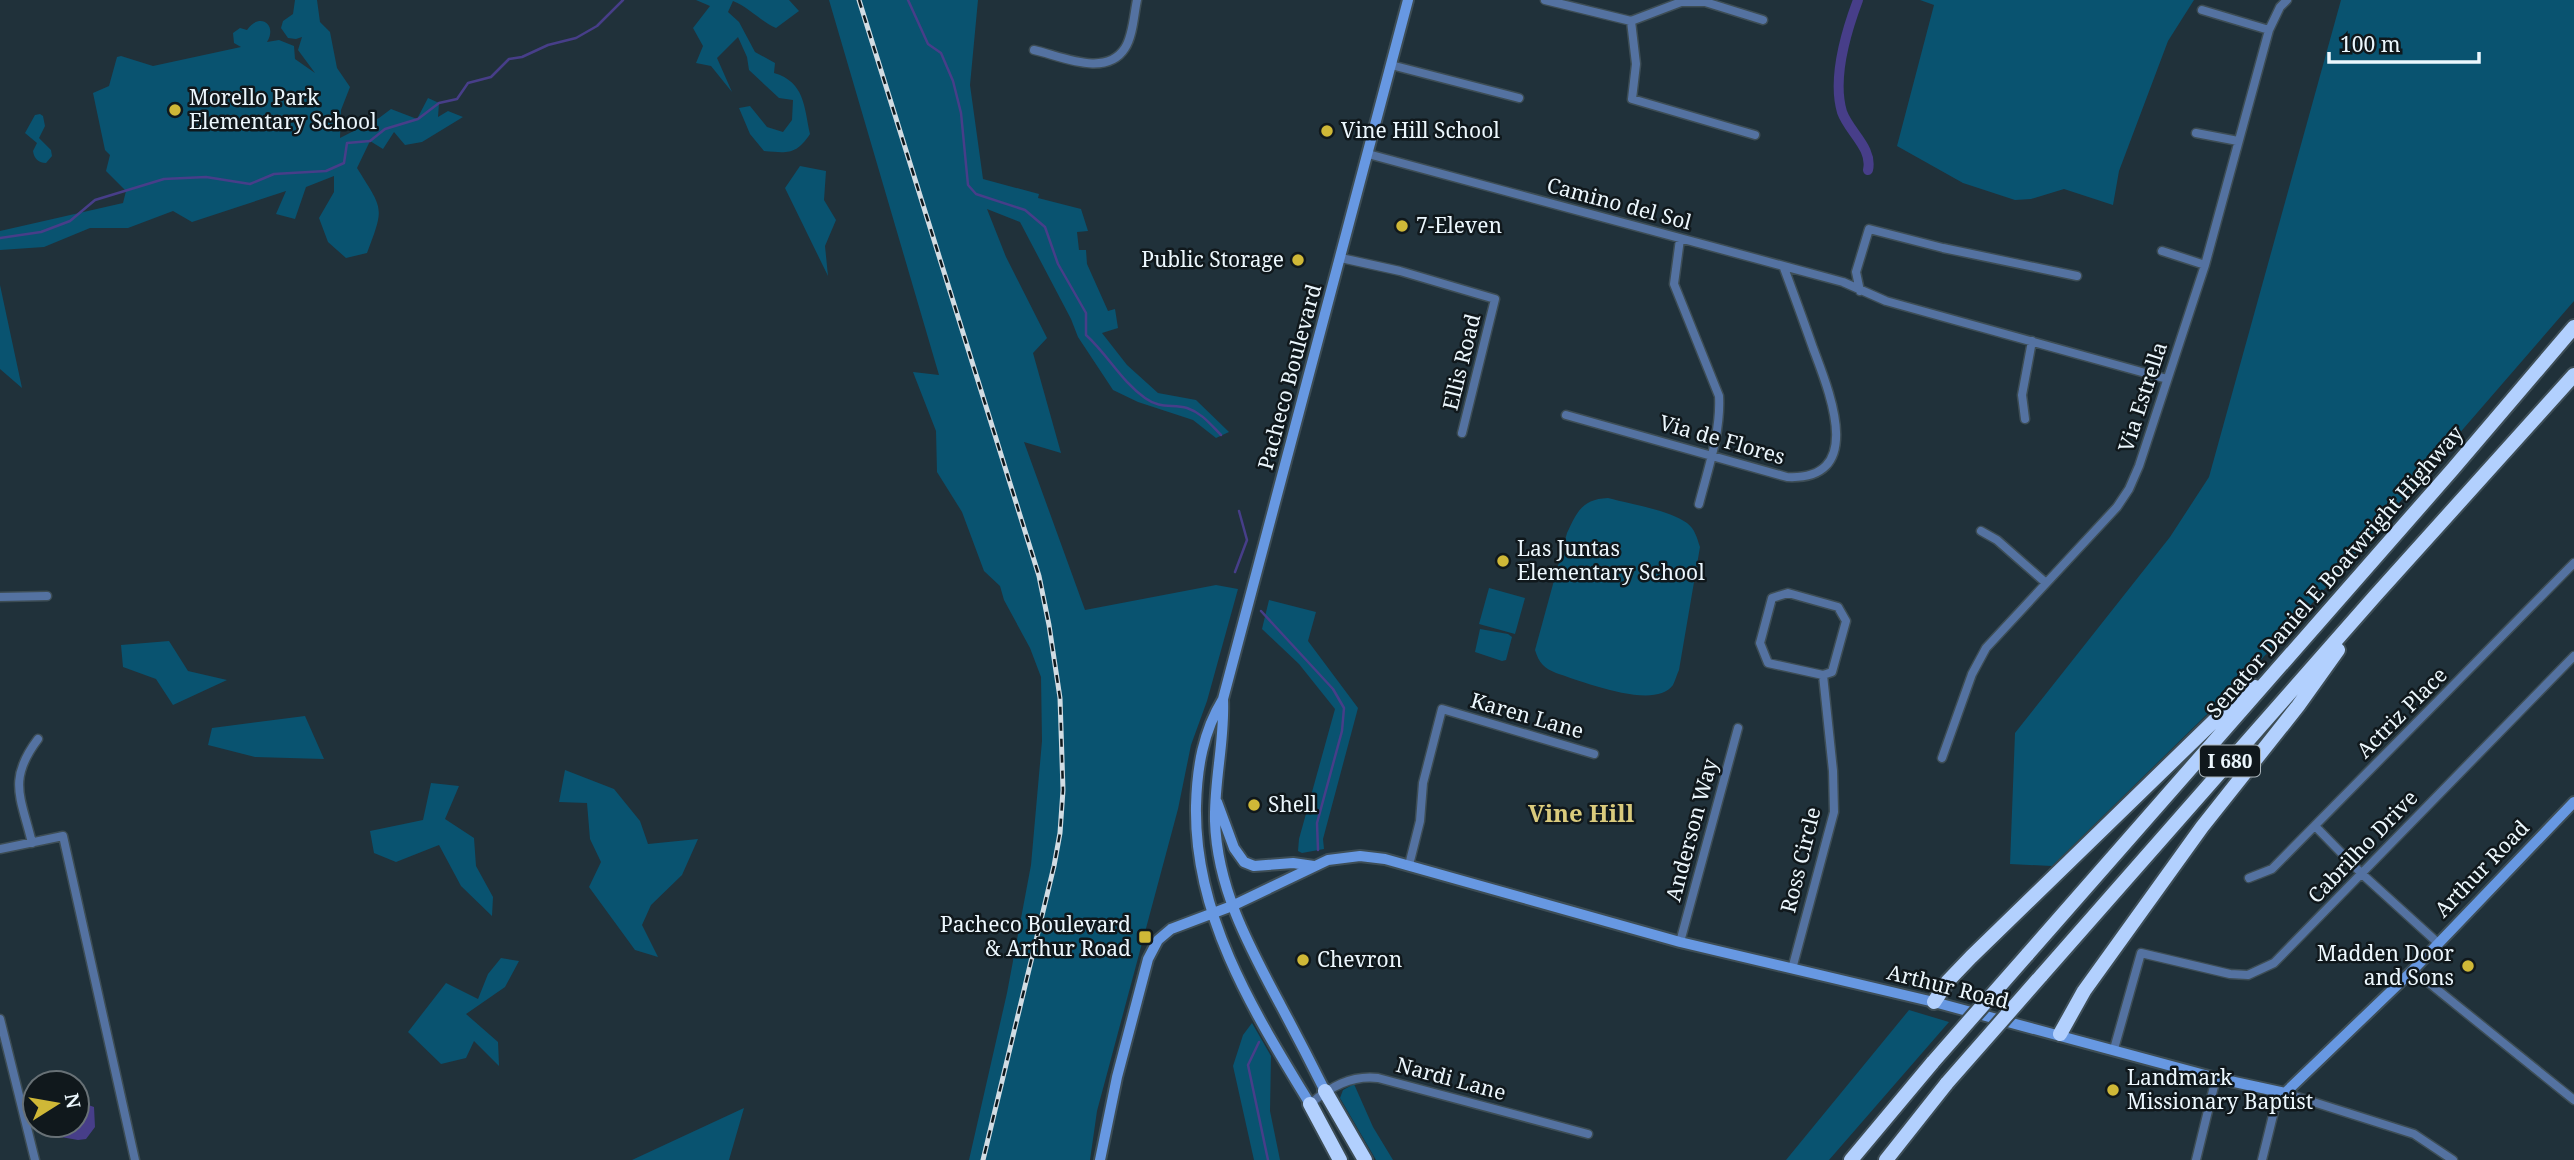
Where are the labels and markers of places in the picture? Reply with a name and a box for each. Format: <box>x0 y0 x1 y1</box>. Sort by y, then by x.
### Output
place label: Morello Park Elementary School <box>189 83 377 135</box>
marker: Morello Park Elementary School <box>167 102 183 118</box>
place label: Vine Hill School <box>1341 116 1500 144</box>
marker: Vine Hill School <box>1319 123 1335 139</box>
place label: 7-Eleven <box>1416 211 1502 239</box>
marker: 7-Eleven <box>1394 218 1410 234</box>
place label: Public Storage <box>1141 245 1284 273</box>
marker: Public Storage <box>1290 252 1306 268</box>
place label: Las Juntas Elementary School <box>1517 534 1705 586</box>
marker: Las Juntas Elementary School <box>1495 553 1511 569</box>
place label: Shell <box>1268 790 1318 818</box>
marker: Shell <box>1246 797 1262 813</box>
place label: Pacheco Boulevard & Arthur Road <box>940 910 1131 962</box>
marker: Pacheco Boulevard & Arthur Road <box>1137 929 1153 945</box>
place label: Madden Door and Sons <box>2317 939 2454 991</box>
place label: Chevron <box>1317 945 1402 973</box>
marker: Chevron <box>1295 952 1311 968</box>
marker: Madden Door and Sons <box>2460 958 2476 974</box>
place label: Landmark Missionary Baptist <box>2127 1063 2313 1115</box>
marker: Landmark Missionary Baptist <box>2105 1082 2121 1098</box>

